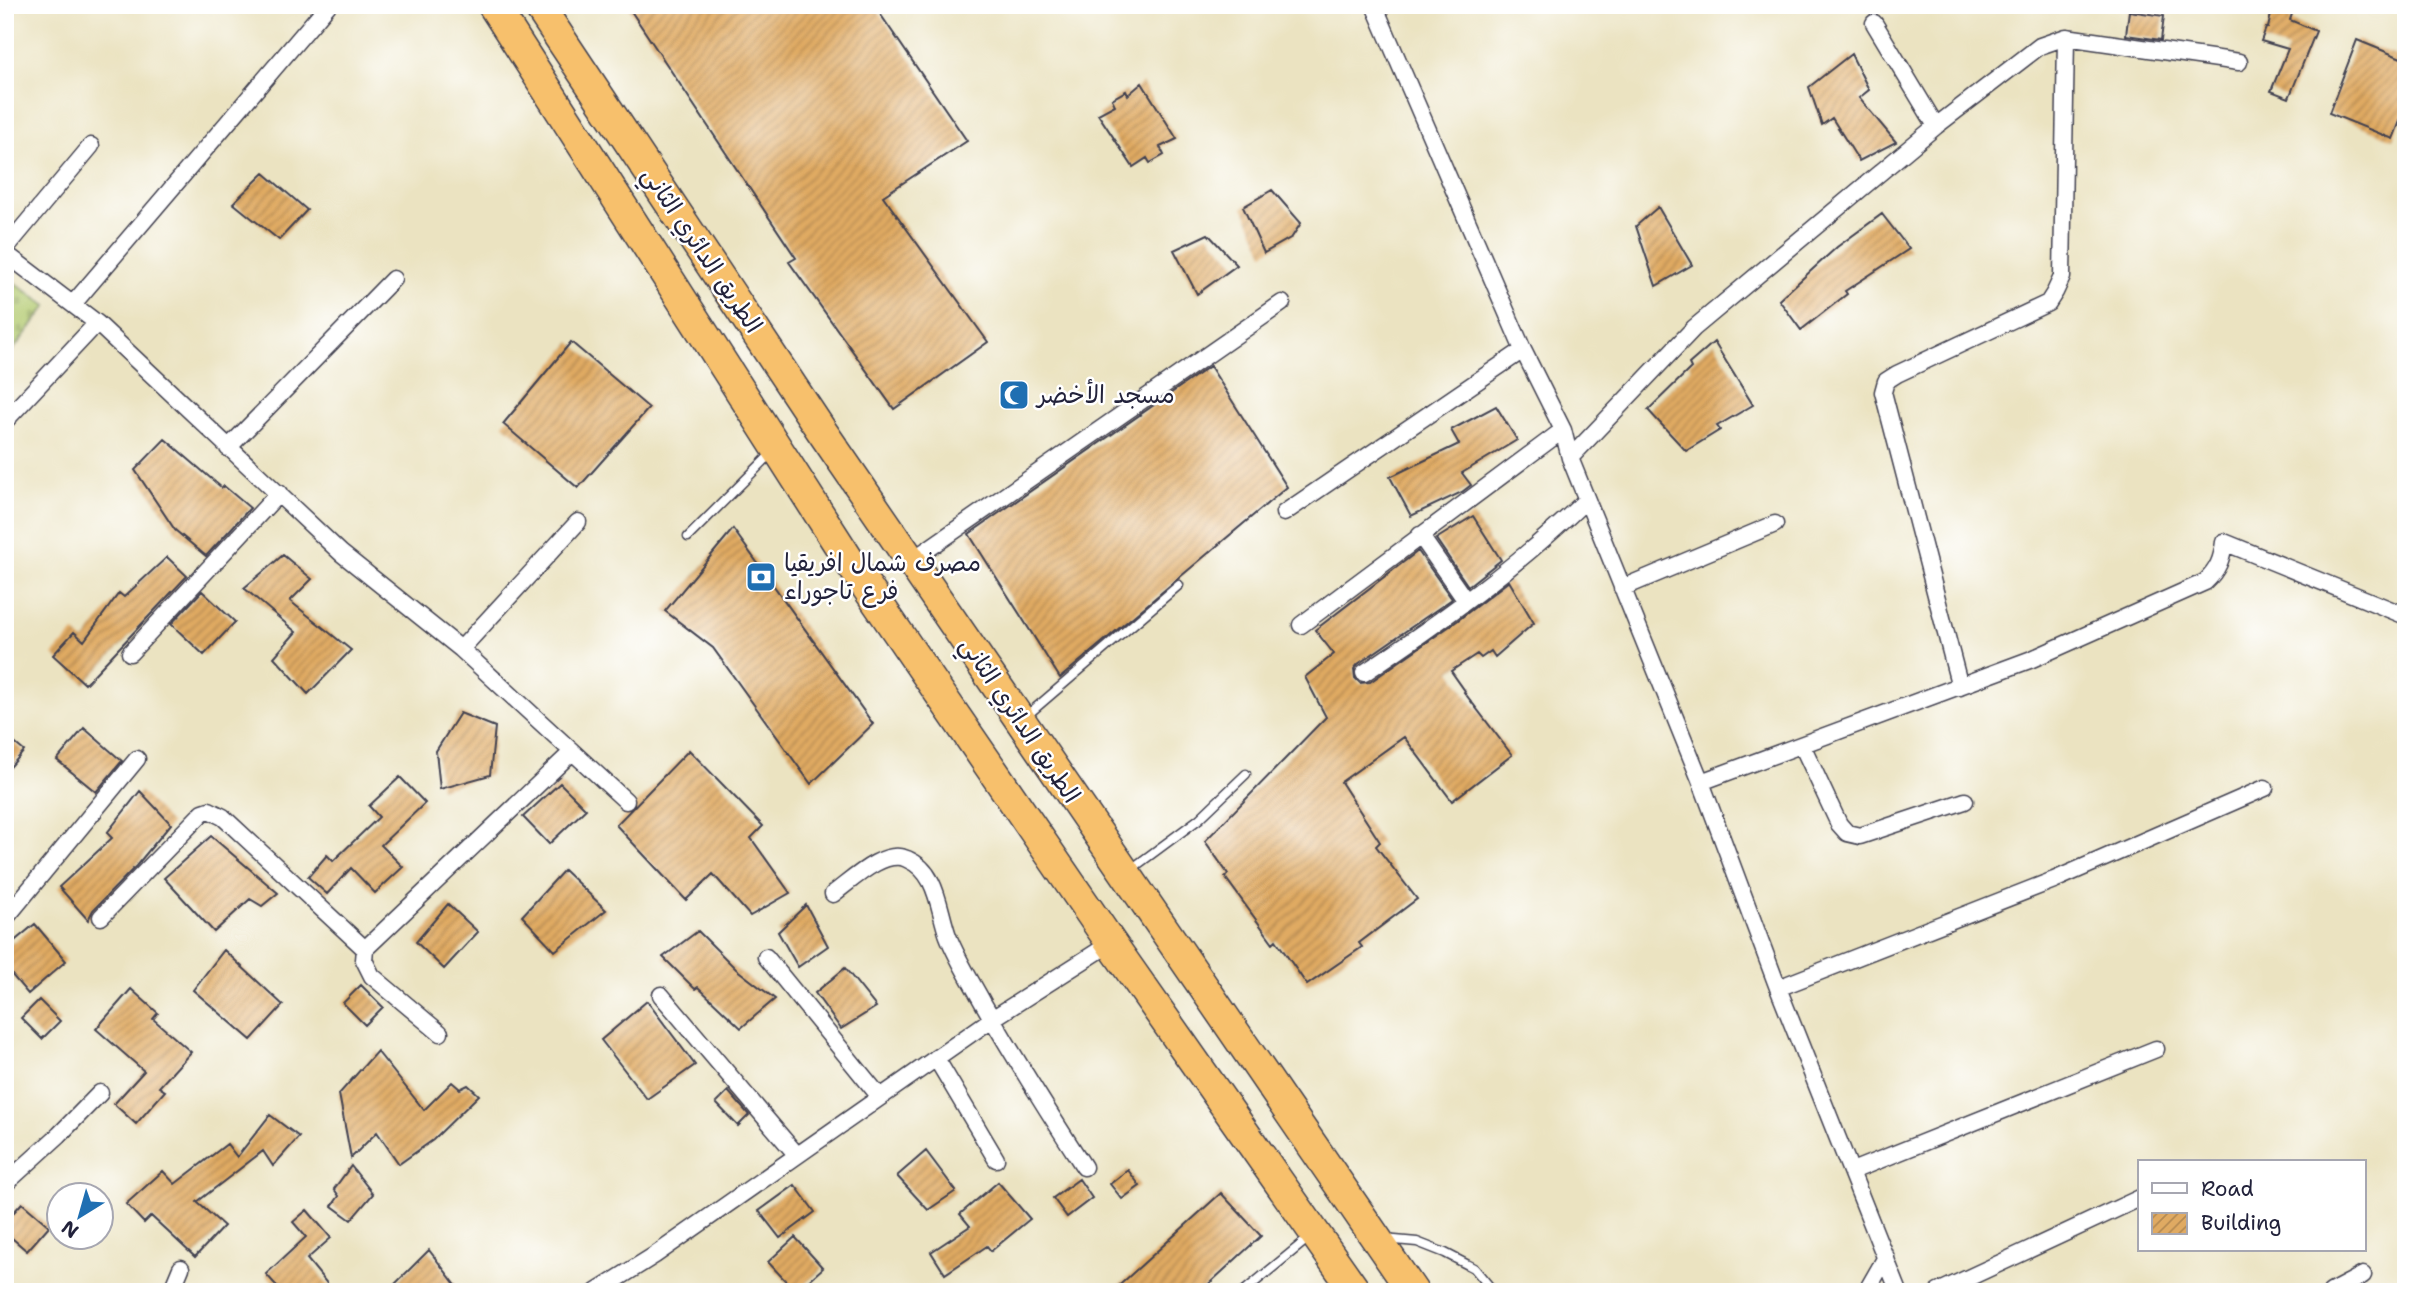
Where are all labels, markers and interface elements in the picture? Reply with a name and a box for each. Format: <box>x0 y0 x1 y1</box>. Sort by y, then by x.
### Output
street label: الطريق الدائري الثاني <box>630 161 769 342</box>
mosque icon: مسجد الأخضر <box>997 378 1031 412</box>
place label: مسجد الأخضر <box>1035 378 1175 411</box>
place label: مصرف شمال افريقيا فرع تاجوراء <box>784 547 981 608</box>
bank icon: مصرف شمال افريقيا فرع تاجوراء <box>744 560 778 594</box>
street label: الطريق الدائري الثاني <box>948 631 1087 812</box>
legend <box>2138 1160 2366 1252</box>
text: Road <box>2201 1175 2254 1203</box>
north arrow <box>46 1182 116 1252</box>
text: Building <box>2201 1209 2281 1237</box>
text: N <box>57 1215 84 1244</box>

